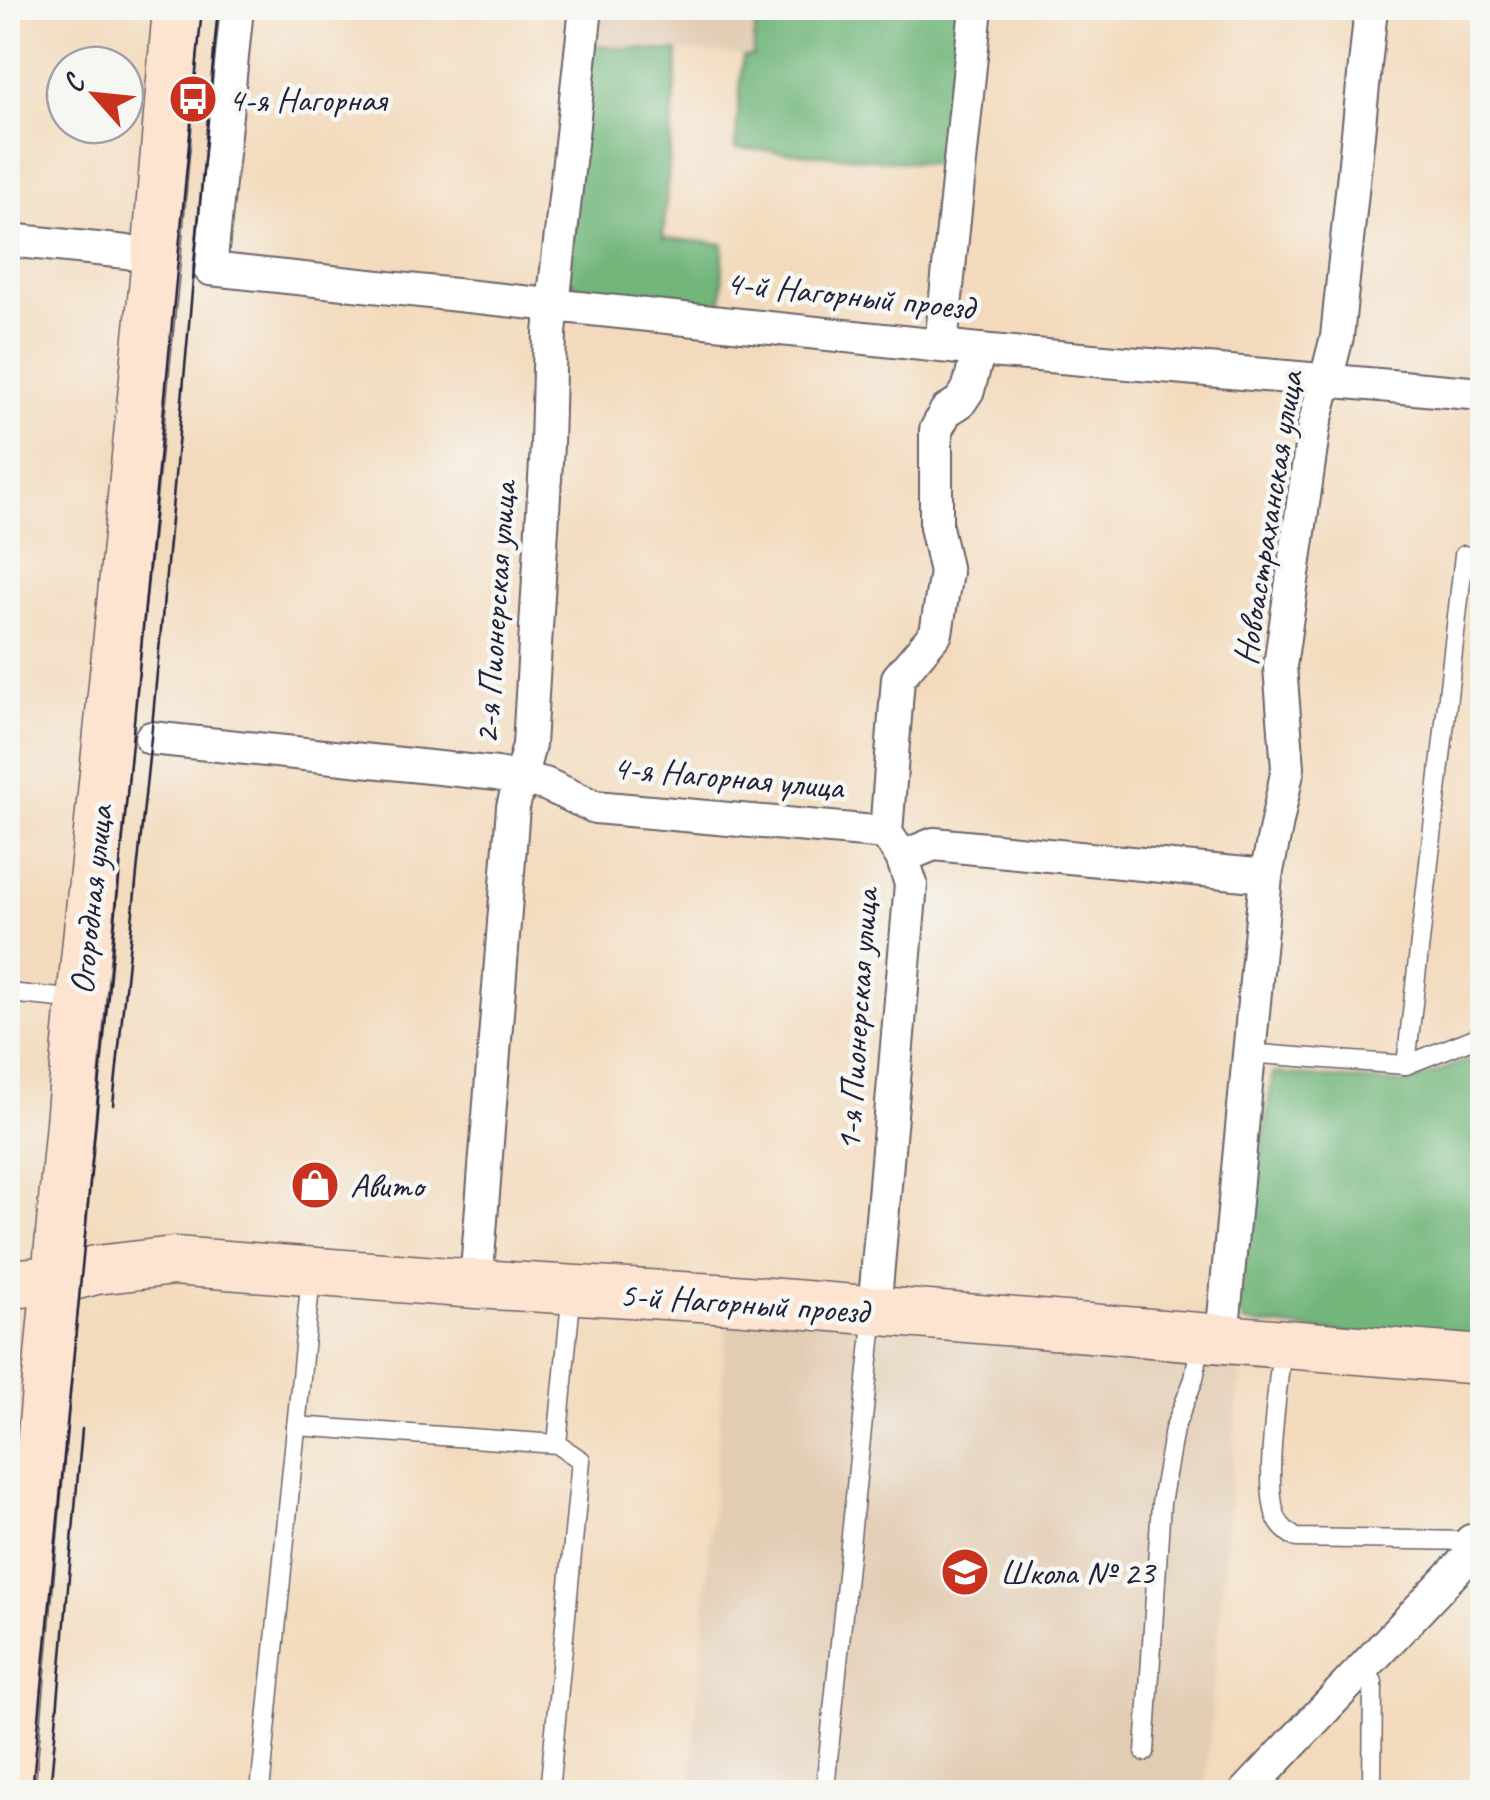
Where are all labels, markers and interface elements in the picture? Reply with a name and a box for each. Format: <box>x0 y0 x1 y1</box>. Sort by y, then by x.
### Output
north arrow <box>45 45 145 145</box>
text: С <box>54 67 93 98</box>
bus stop icon: 4-я Нагорная <box>167 73 219 125</box>
place label: 4-я Нагорная <box>228 77 388 122</box>
street label: 4-й Нагорный проезд <box>724 260 980 331</box>
street label: Новоастраханская улица <box>1223 365 1314 668</box>
street label: 2-я Пионерская улица <box>463 478 527 746</box>
street label: 4-я Нагорная улица <box>611 745 847 810</box>
street label: Огородная улица <box>59 801 124 997</box>
street label: 1-я Пионерская улица <box>825 885 889 1153</box>
shop icon: Авито <box>289 1159 341 1211</box>
place label: Авито <box>350 1163 427 1208</box>
street label: 5-й Нагорный проезд <box>618 1272 874 1334</box>
school or university icon: Школа № 23 <box>939 1546 991 1598</box>
place label: Школа № 23 <box>1000 1550 1157 1595</box>

